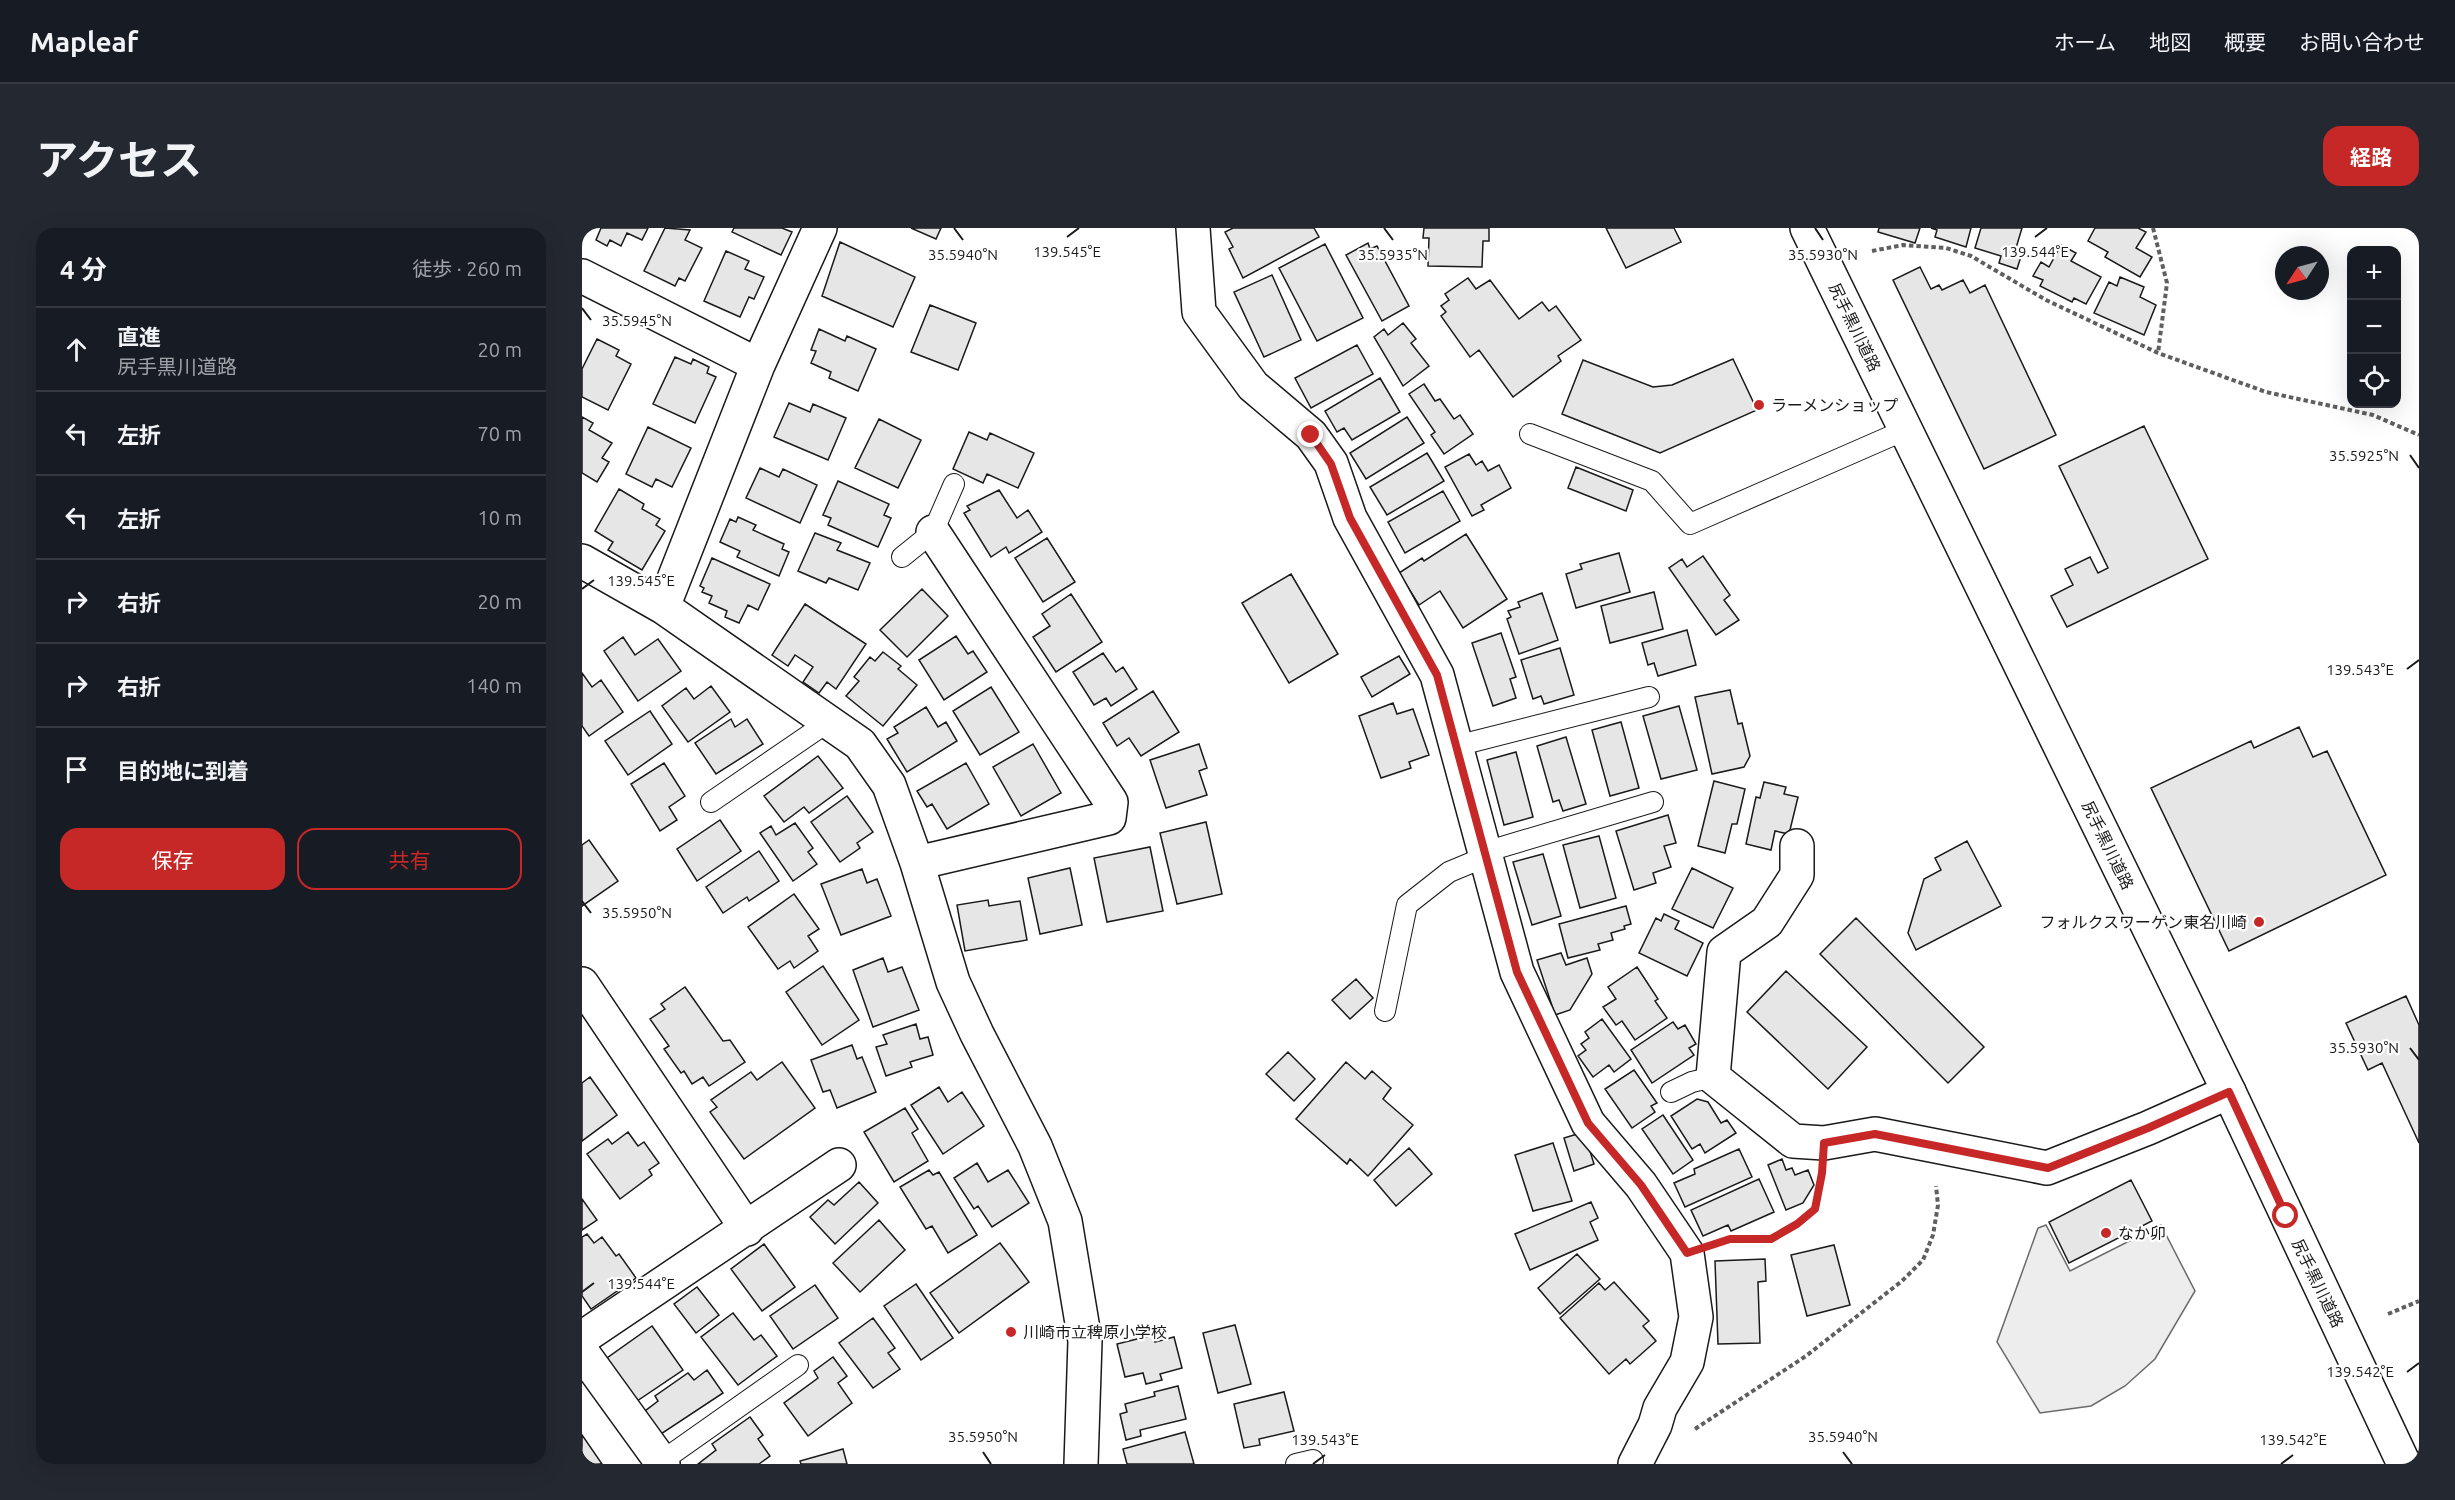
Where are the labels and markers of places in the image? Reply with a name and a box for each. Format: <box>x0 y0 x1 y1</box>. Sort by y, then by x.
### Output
place label: ラーメンショップ <box>1771 396 1898 414</box>
marker: ラーメンショップ <box>1752 398 1766 412</box>
place label: フォルクスワーゲン東名川崎 <box>2039 913 2247 931</box>
marker: フォルクスワーゲン東名川崎 <box>2252 915 2266 929</box>
place label: なか卯 <box>2118 1224 2166 1242</box>
marker: なか卯 <box>2099 1226 2113 1240</box>
place label: 川崎市立稗原小学校 <box>1023 1323 1167 1341</box>
marker: 川崎市立稗原小学校 <box>1004 1325 1018 1339</box>

